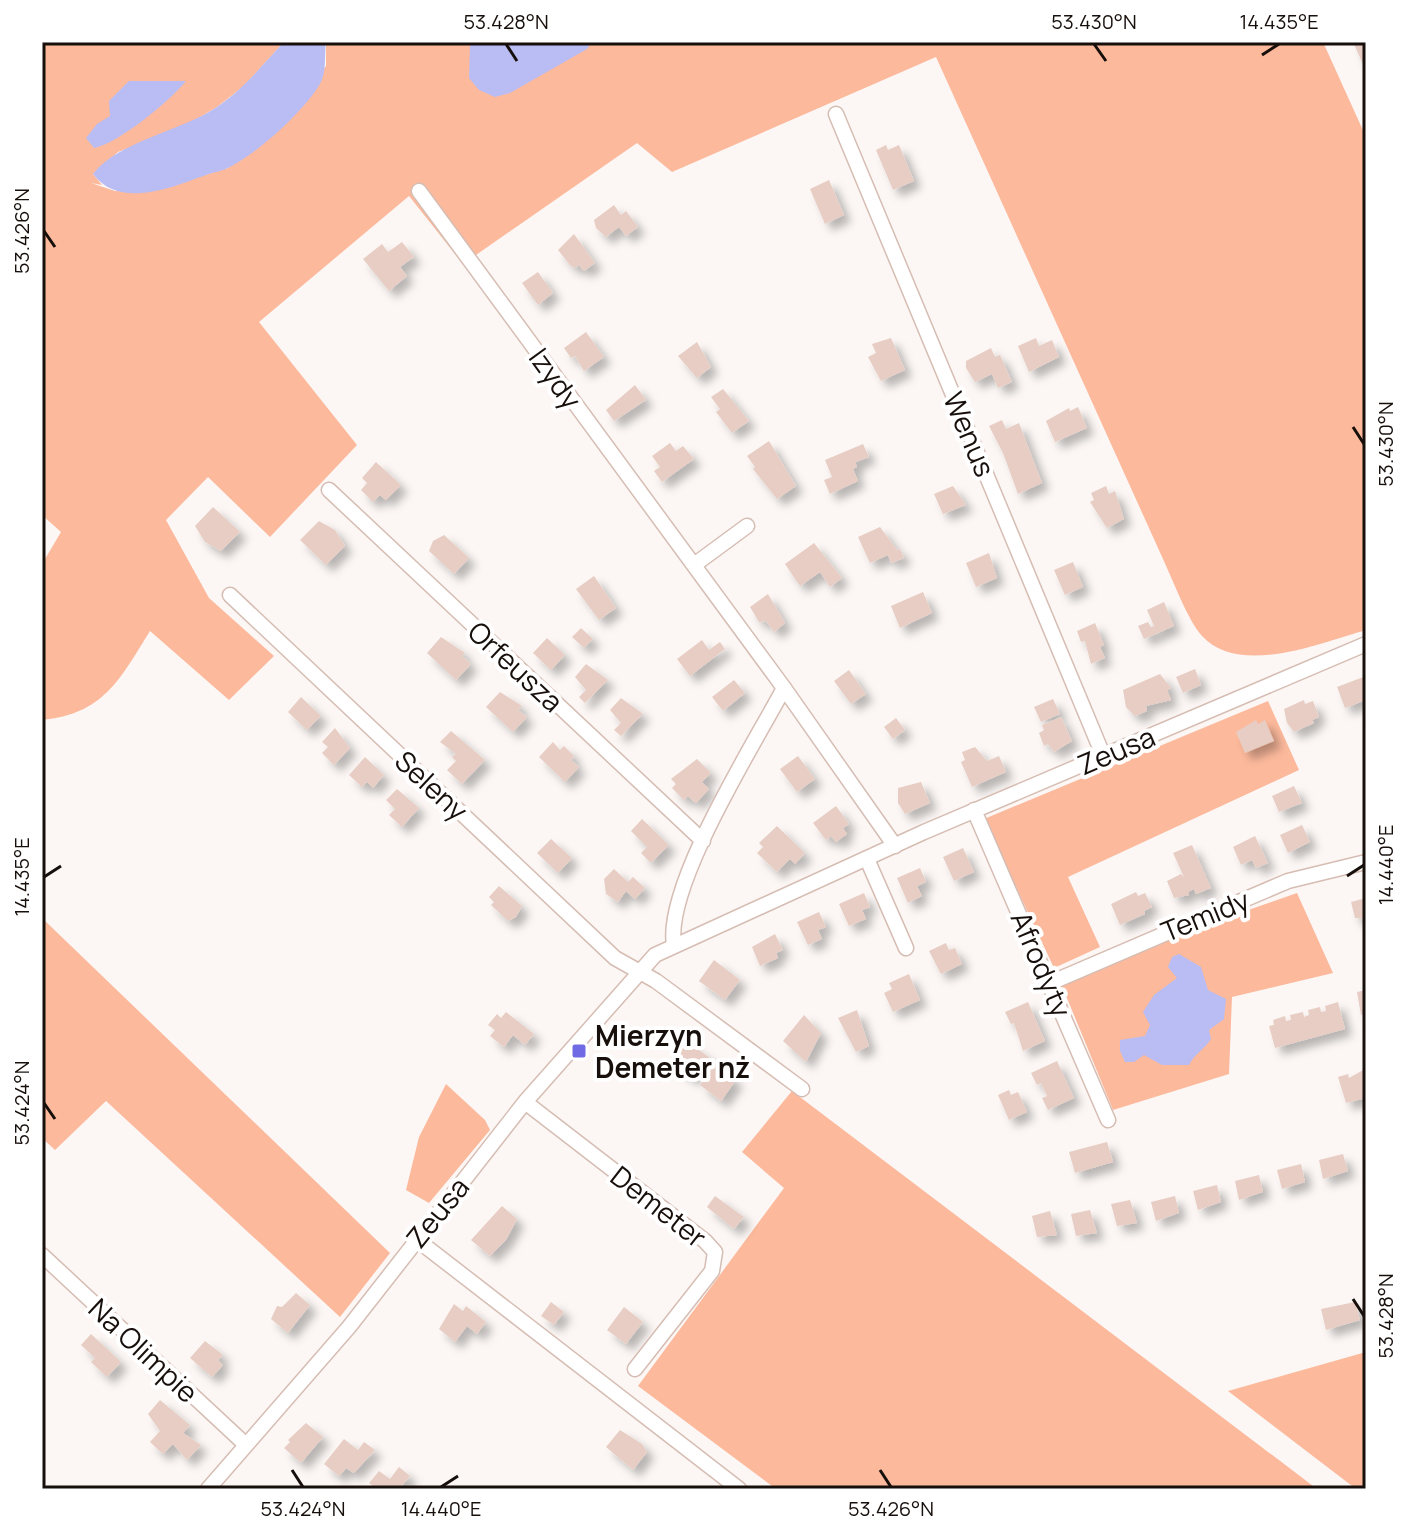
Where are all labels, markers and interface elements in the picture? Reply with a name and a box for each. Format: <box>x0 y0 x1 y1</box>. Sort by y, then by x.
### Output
text: 53.428°N <box>463 8 549 35</box>
text: 53.430°N <box>1051 8 1137 35</box>
text: 14.435°E <box>1239 8 1319 35</box>
text: 53.426°N <box>8 188 35 274</box>
street label: Izydy <box>521 340 591 416</box>
street label: Wenus <box>935 386 1005 482</box>
text: 53.430°N <box>1372 401 1399 487</box>
street label: Orfeusza <box>460 612 572 720</box>
street label: Zeusa <box>1072 717 1160 783</box>
street label: Seleny <box>387 741 477 829</box>
text: 14.440°E <box>1372 825 1399 905</box>
text: 14.435°E <box>8 837 35 917</box>
street label: Temidy <box>1155 880 1255 950</box>
street label: Afrodyty <box>1003 905 1081 1023</box>
place label: Mierzyn Demeter nż <box>595 1016 750 1086</box>
marker: Mierzyn Demeter nż <box>570 1042 588 1060</box>
text: 53.424°N <box>8 1061 35 1145</box>
street label: Demeter <box>603 1157 715 1255</box>
street label: Zeusa <box>397 1169 477 1255</box>
text: 53.428°N <box>1372 1273 1399 1359</box>
street label: Na Olimpie <box>81 1289 207 1411</box>
text: 53.424°N <box>261 1495 345 1522</box>
text: 14.440°E <box>401 1495 481 1522</box>
text: 53.426°N <box>848 1495 934 1522</box>

